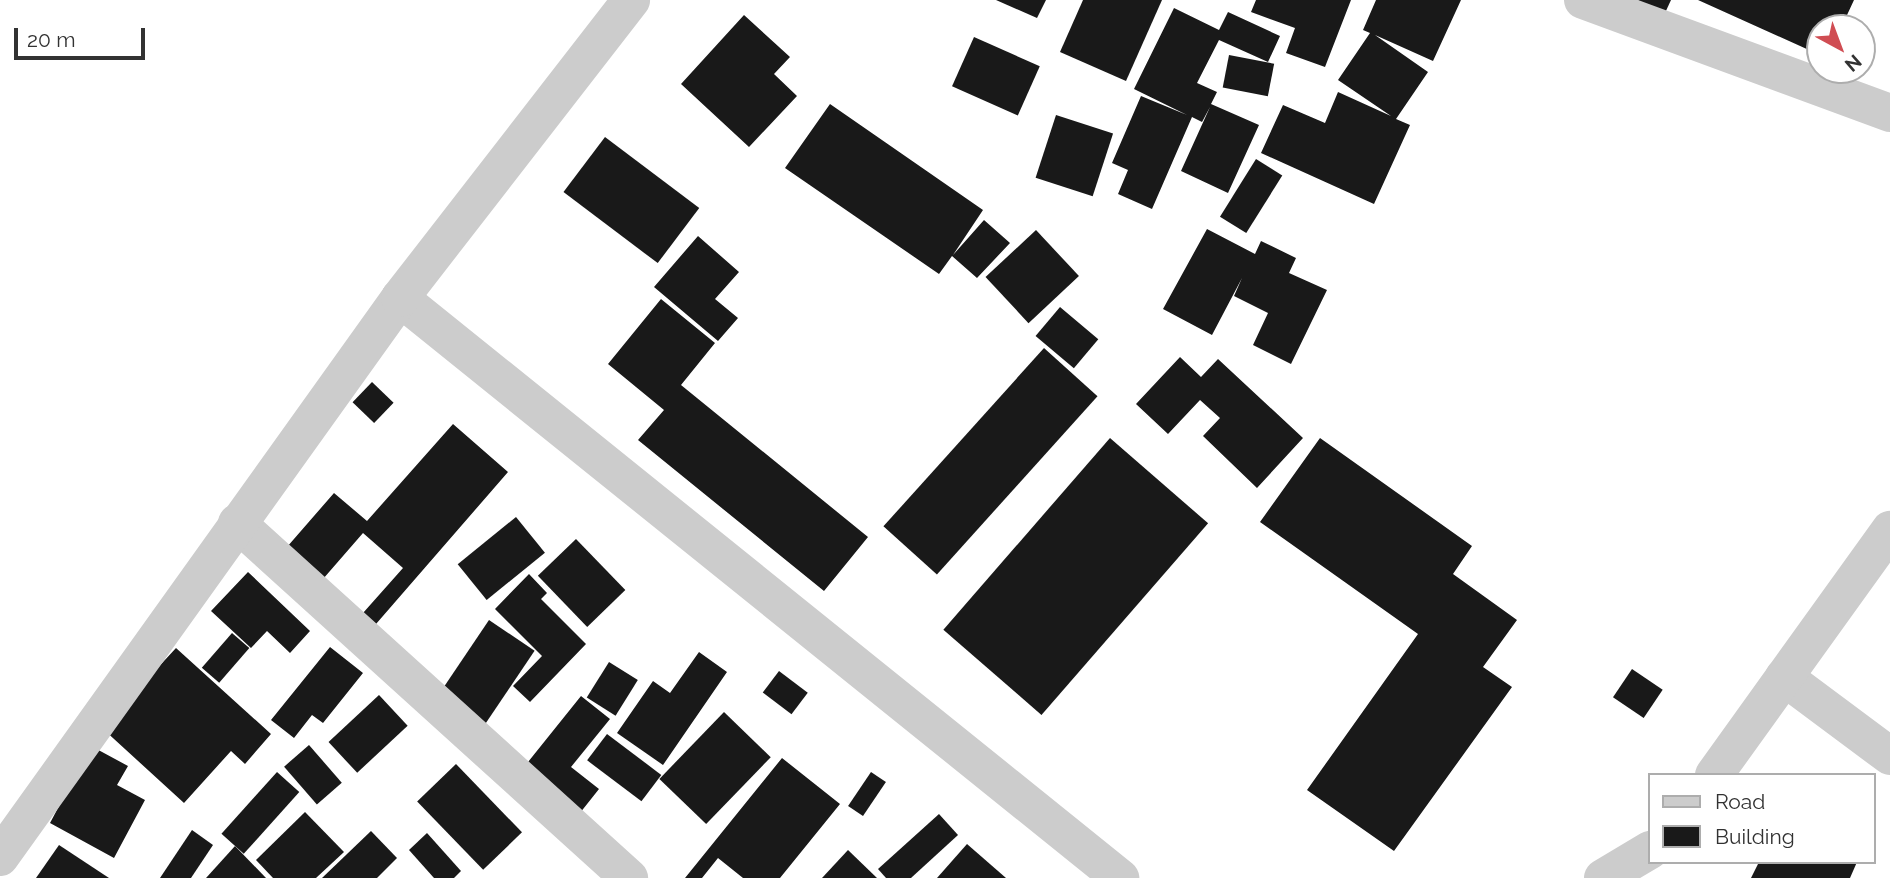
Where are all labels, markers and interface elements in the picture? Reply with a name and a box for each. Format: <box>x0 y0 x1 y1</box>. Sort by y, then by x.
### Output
scale bar <box>18 14 149 58</box>
north arrow <box>1806 14 1876 84</box>
text: 20 m <box>27 27 75 52</box>
text: N <box>1841 50 1866 76</box>
legend <box>1648 773 1876 864</box>
text: Road <box>1715 789 1765 814</box>
text: Building <box>1715 824 1795 849</box>

